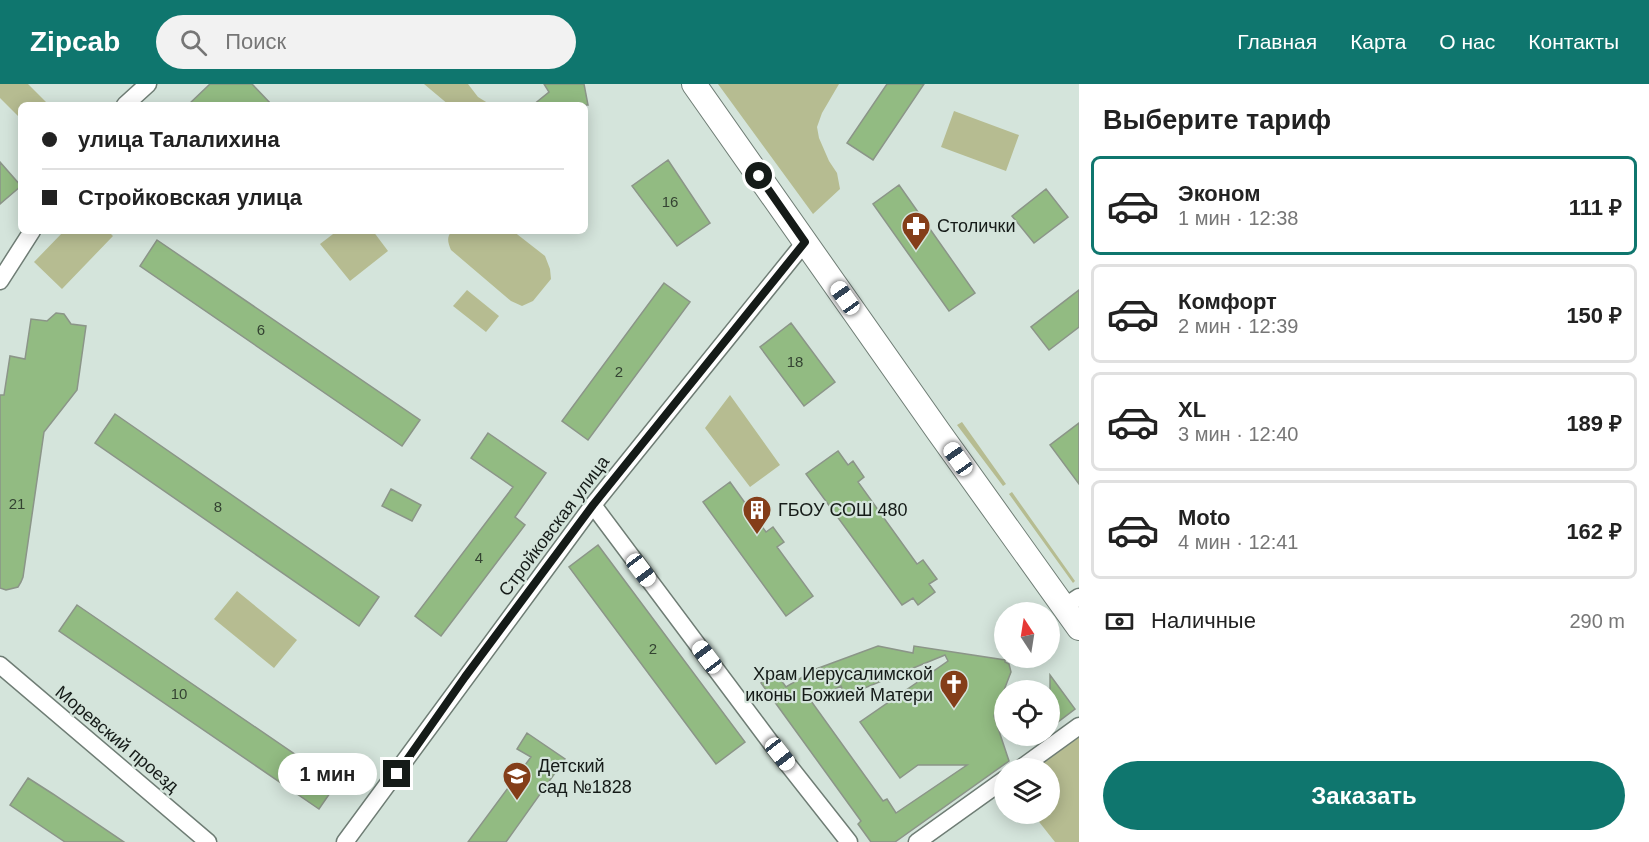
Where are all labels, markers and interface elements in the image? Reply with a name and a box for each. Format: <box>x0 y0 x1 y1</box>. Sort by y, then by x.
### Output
search box <box>156 15 576 69</box>
text: Zipcab <box>30 26 120 57</box>
icon: search <box>177 26 210 59</box>
text: Поиск <box>225 29 286 54</box>
text: Главная <box>1237 30 1317 53</box>
text: Карта <box>1350 30 1406 53</box>
text: О нас <box>1439 30 1495 53</box>
text: Контакты <box>1528 30 1619 53</box>
text: Выберите тариф <box>1103 105 1331 135</box>
text: улица Талалихина <box>78 127 280 152</box>
route start <box>745 162 772 189</box>
icon: car <box>1106 179 1160 233</box>
text: Эконом <box>1178 181 1261 206</box>
text: Стройковская улица <box>78 185 302 210</box>
house number: 16 <box>662 193 678 210</box>
text: 111 ₽ <box>1569 195 1622 220</box>
text: 1 мин · 12:38 <box>1178 207 1298 229</box>
pharmacy icon: Столички <box>900 210 932 252</box>
place label: Столички <box>937 216 1016 236</box>
car <box>827 278 863 318</box>
icon: car <box>1106 287 1160 341</box>
text: Комфорт <box>1178 289 1277 314</box>
text: 150 ₽ <box>1566 303 1622 328</box>
text: 2 мин · 12:39 <box>1178 315 1298 337</box>
house number: 6 <box>257 321 265 338</box>
house number: 18 <box>787 353 803 370</box>
house number: 2 <box>615 363 623 380</box>
icon: car <box>1106 395 1160 449</box>
text: XL <box>1178 397 1206 422</box>
text: 189 ₽ <box>1566 411 1622 436</box>
text: 3 мин · 12:40 <box>1178 423 1298 445</box>
car <box>940 439 976 479</box>
street label: Стройковская улица <box>495 451 614 600</box>
building icon: ГБОУ СОШ 480 <box>741 494 773 536</box>
house number: 21 <box>9 495 25 512</box>
house number: 8 <box>214 498 222 515</box>
place label: ГБОУ СОШ 480 <box>778 500 908 520</box>
icon: car <box>1106 503 1160 557</box>
text: Moto <box>1178 505 1231 530</box>
text: 162 ₽ <box>1566 519 1622 544</box>
text: 4 мин · 12:41 <box>1178 531 1298 553</box>
house number: 4 <box>475 549 483 566</box>
car <box>623 550 659 590</box>
north arrow <box>994 602 1060 668</box>
map controls <box>994 602 1060 824</box>
icon: cash <box>1103 605 1136 638</box>
text: Наличные <box>1151 608 1256 633</box>
text: 290 m <box>1569 610 1625 632</box>
car <box>689 637 725 677</box>
house number: 2 <box>649 640 657 657</box>
place label: Храм Иерусалимской иконы Божией Матери <box>745 664 933 705</box>
church icon: Храм Иерусалимской иконы Божией Матери <box>938 668 970 710</box>
button: locate <box>994 680 1060 746</box>
street label: Моревский проезд <box>51 682 183 797</box>
house number: 10 <box>171 685 187 702</box>
car <box>762 734 798 774</box>
callout: 1 мин <box>277 753 376 795</box>
place label: Детский сад №1828 <box>538 756 632 797</box>
button: layers <box>994 758 1060 824</box>
route end <box>383 760 410 787</box>
school or university icon: Детский сад №1828 <box>501 760 533 802</box>
button: Заказать <box>1103 761 1625 830</box>
text: 1 мин <box>300 763 355 785</box>

